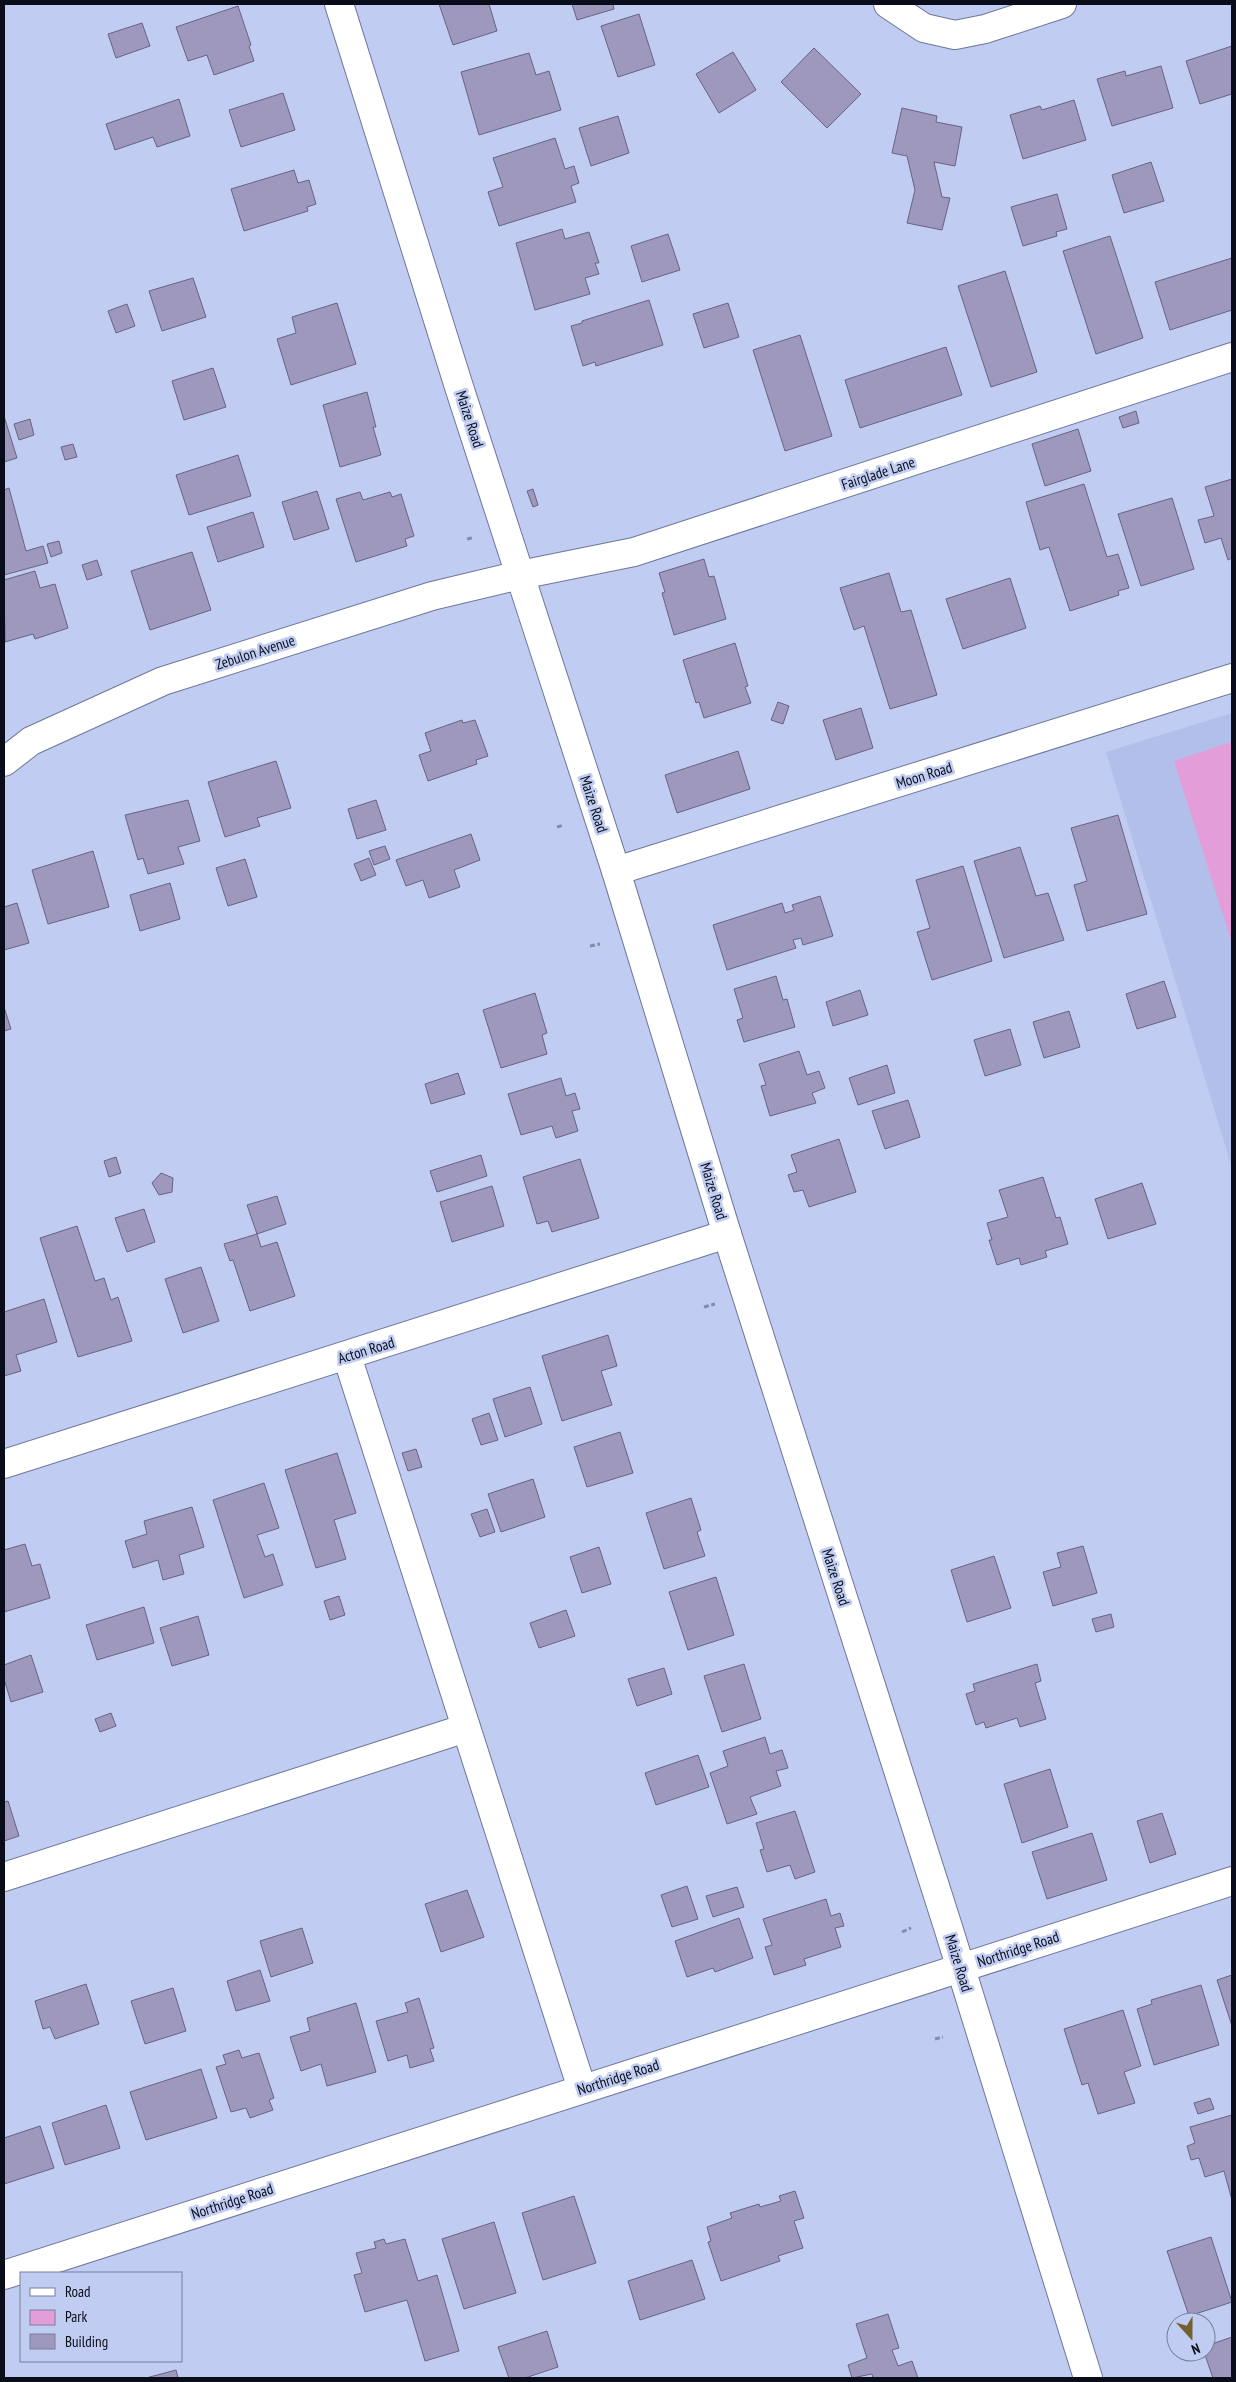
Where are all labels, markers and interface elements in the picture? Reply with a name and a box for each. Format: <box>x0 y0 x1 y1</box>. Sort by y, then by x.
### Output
street label: Maize Road <box>452 388 488 450</box>
street label: Fairglade Lane <box>839 452 917 494</box>
street label: Zebulon Avenue <box>213 630 297 674</box>
street label: Moon Road <box>894 757 954 793</box>
street label: Maize Road <box>576 773 612 835</box>
street label: Maize Road <box>696 1160 732 1222</box>
street label: Acton Road <box>335 1332 397 1368</box>
street label: Maize Road <box>818 1546 854 1608</box>
street label: Northridge Road <box>975 1927 1061 1971</box>
street label: Maize Road <box>941 1932 977 1994</box>
street label: Northridge Road <box>575 2055 661 2099</box>
street label: Northridge Road <box>189 2179 275 2223</box>
legend <box>20 2272 182 2362</box>
text: Road <box>65 2282 91 2301</box>
text: Park <box>65 2307 87 2326</box>
north arrow <box>1166 2312 1216 2362</box>
text: Building <box>65 2332 108 2351</box>
text: N <box>1189 2339 1202 2359</box>

